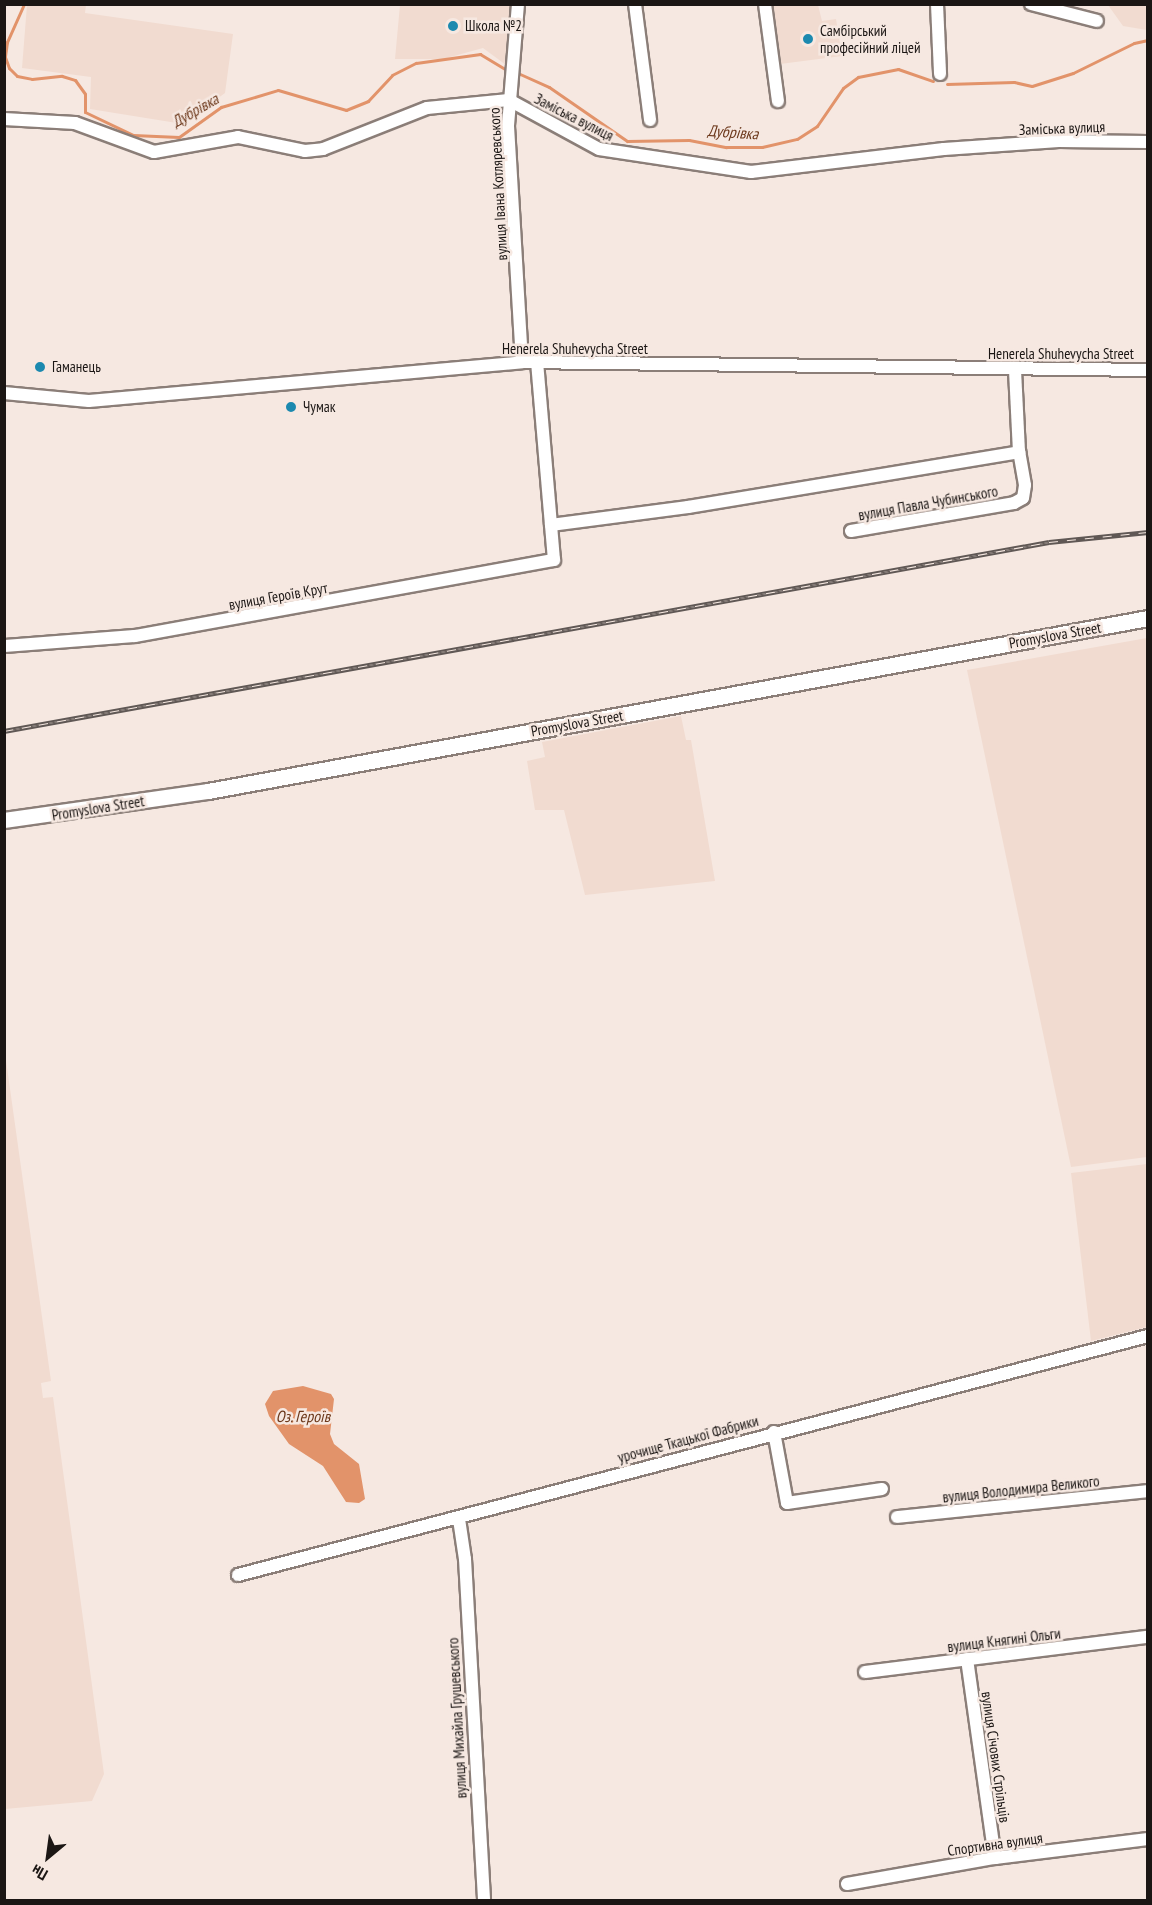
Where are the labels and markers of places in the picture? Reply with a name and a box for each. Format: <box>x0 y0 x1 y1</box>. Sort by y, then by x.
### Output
place label: Школа №2 <box>465 17 522 35</box>
marker: Школа №2 <box>446 19 460 33</box>
place label: Самбірський професійний ліцей <box>820 21 921 56</box>
marker: Самбірський професійний ліцей <box>801 32 815 46</box>
place label: Гаманець <box>52 358 101 376</box>
marker: Гаманець <box>33 360 47 374</box>
place label: Чумак <box>303 398 336 416</box>
marker: Чумак <box>284 400 298 414</box>

